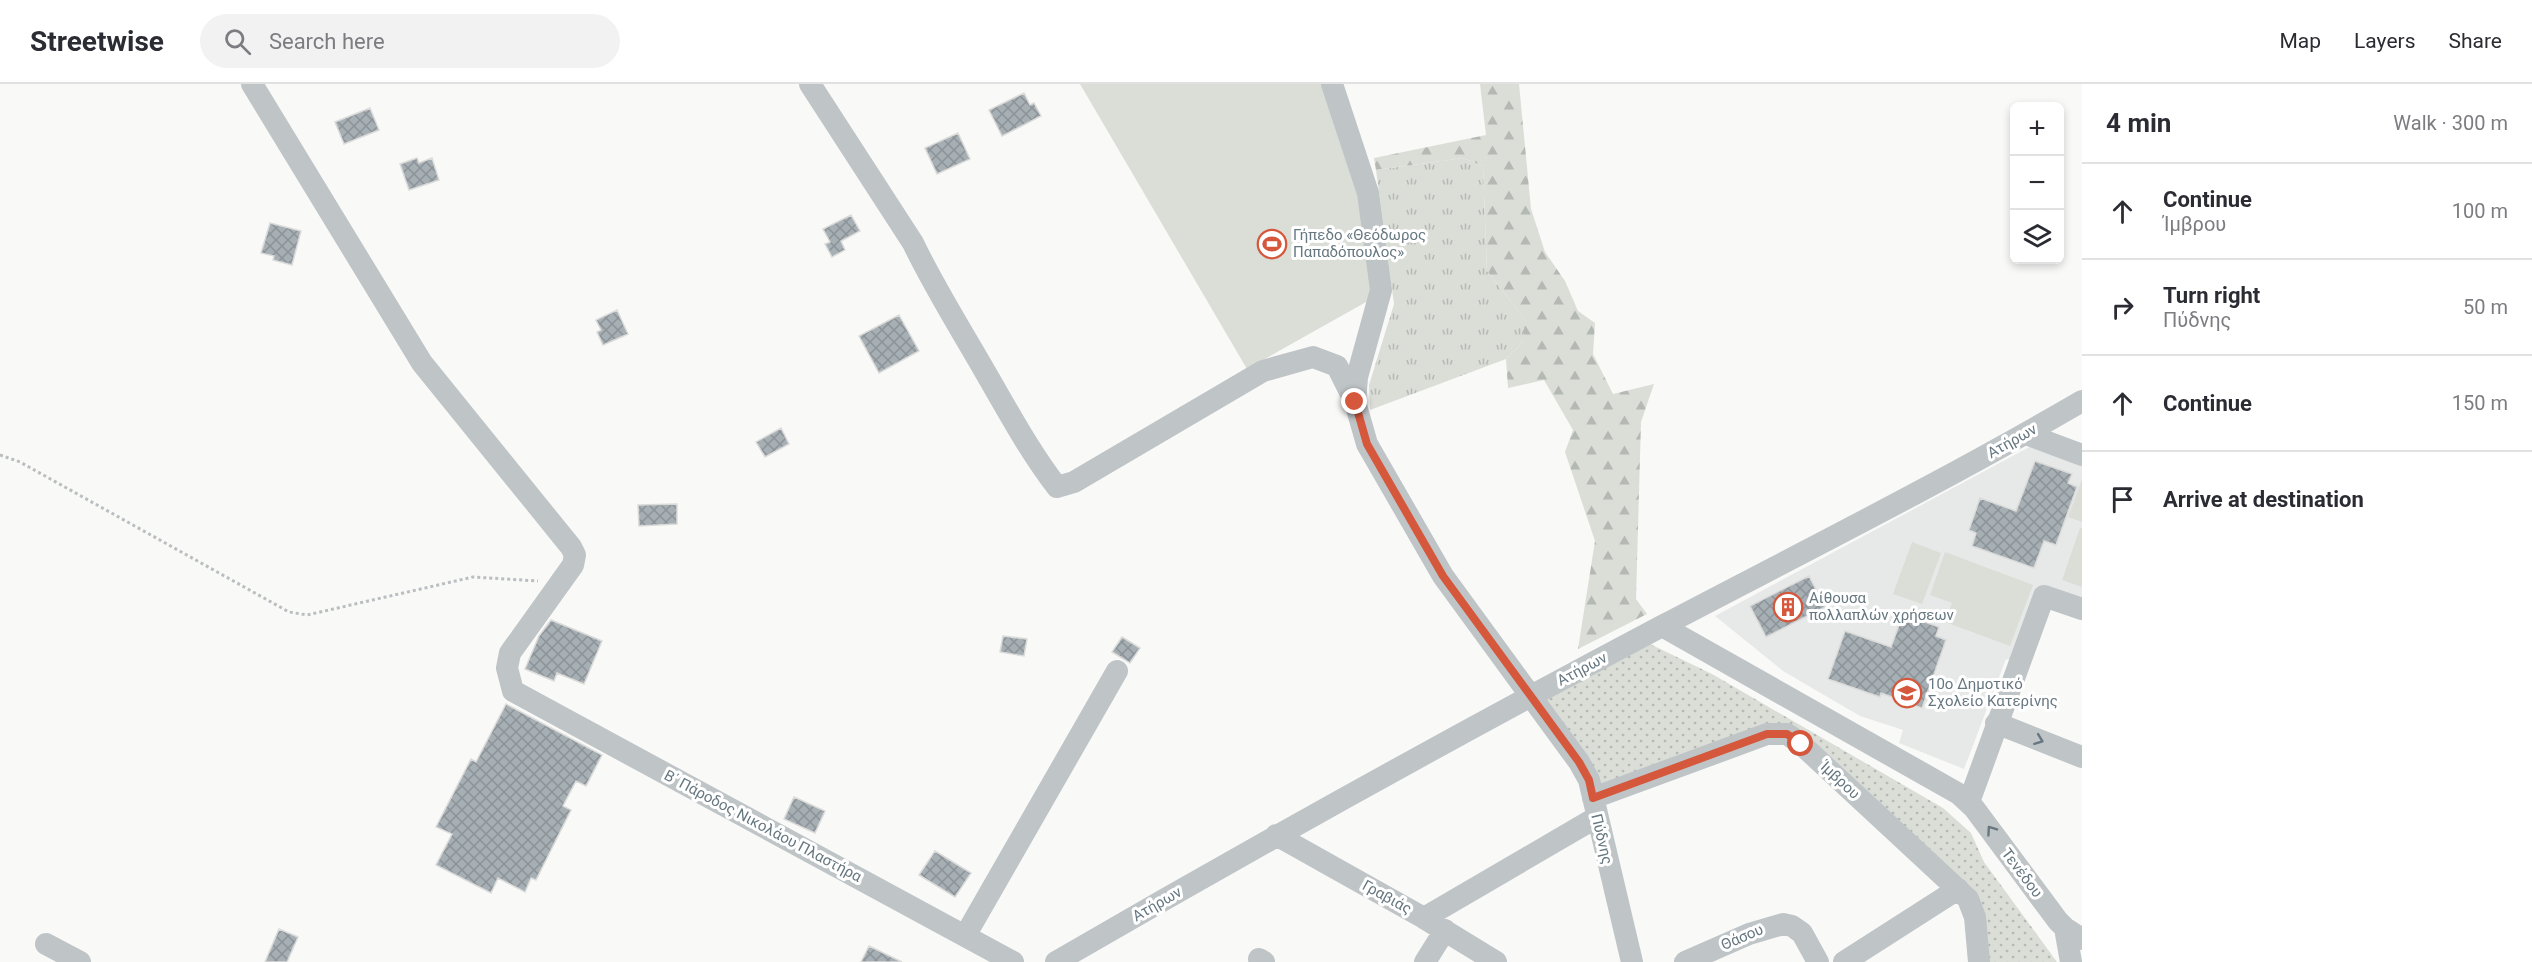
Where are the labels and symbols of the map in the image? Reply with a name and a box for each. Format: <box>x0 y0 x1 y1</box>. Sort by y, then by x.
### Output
place label: Γήπεδο «Θεόδωρος Παπαδόπουλος» <box>1293 226 1426 261</box>
sports icon: Γήπεδο «Θεόδωρος Παπαδόπουλος» <box>1256 228 1288 260</box>
route end <box>1341 388 1367 414</box>
street label: Ατήρων <box>1984 420 2040 462</box>
place label: Αίθουσα πολλαπλών χρήσεων <box>1809 589 1954 624</box>
building icon: Αίθουσα πολλαπλών χρήσεων <box>1772 591 1804 623</box>
street label: Ατήρων <box>1554 648 1610 690</box>
place label: 10ο Δημοτικό Σχολείο Κατερίνης <box>1928 675 2058 710</box>
school or university icon: 10ο Δημοτικό Σχολείο Κατερίνης <box>1891 677 1923 709</box>
route start <box>1787 730 1813 756</box>
one-way arrow <box>2033 733 2044 745</box>
street label: Ίμβρου <box>1816 757 1863 803</box>
street label: Β΄ Πάροδος Νικολάου Πλαστήρα <box>661 766 865 886</box>
street label: Πύδνης <box>1587 812 1617 866</box>
one-way arrow <box>1987 826 1998 837</box>
street label: Τενέδου <box>1998 845 2046 901</box>
street label: Γραβιάς <box>1359 876 1415 918</box>
street label: Ατήρων <box>1129 883 1185 925</box>
street label: Θάσου <box>1718 920 1766 954</box>

